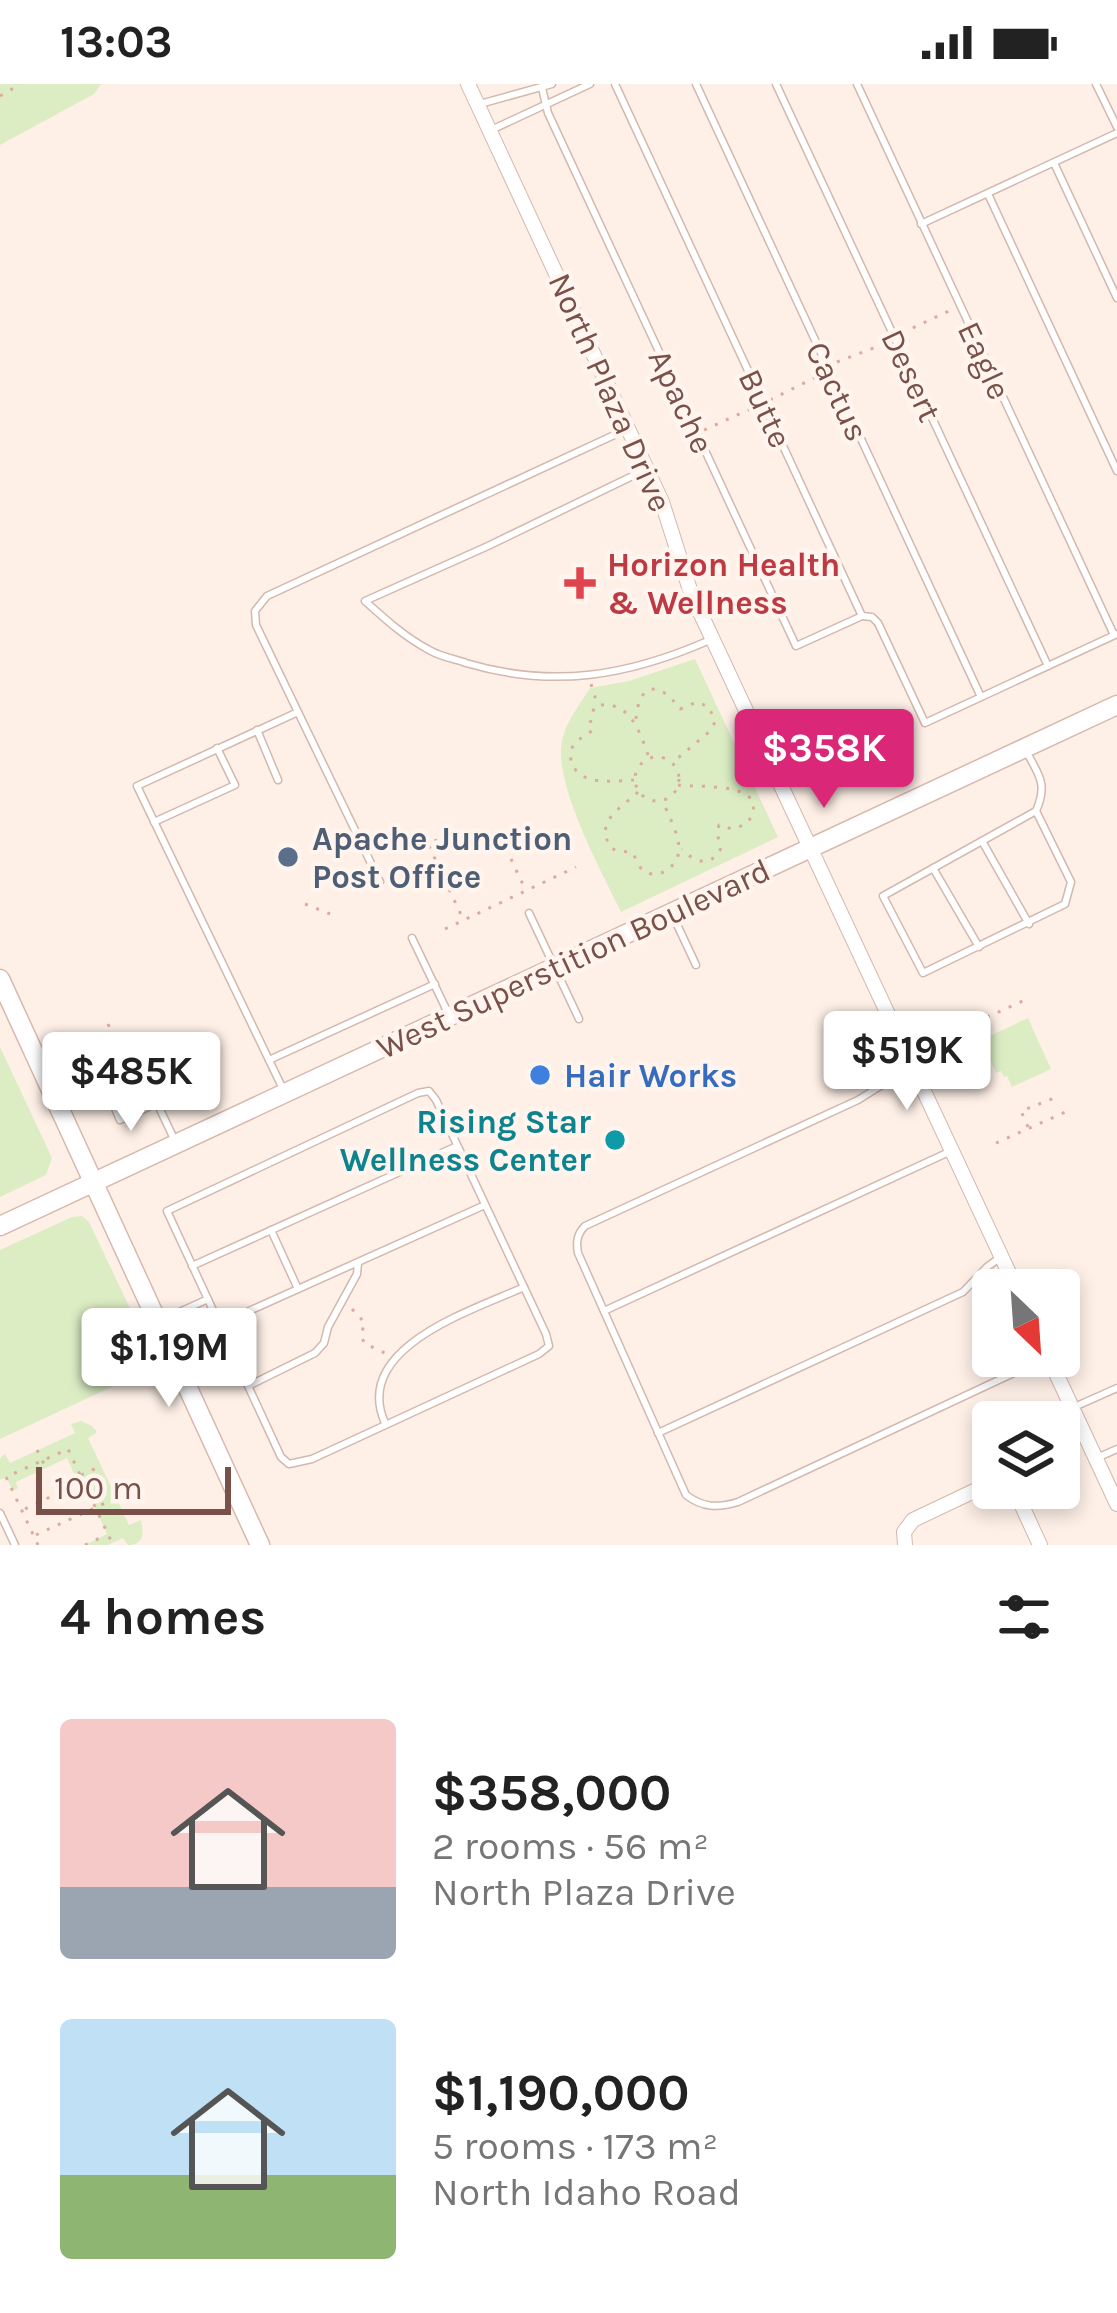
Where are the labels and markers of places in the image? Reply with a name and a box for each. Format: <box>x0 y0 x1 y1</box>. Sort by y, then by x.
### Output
place label: Horizon Health & Wellness <box>607 546 840 622</box>
marker: Horizon Health & Wellness <box>564 567 596 599</box>
pin: $358K <box>740 709 908 811</box>
place label: Apache Junction Post Office <box>312 820 572 896</box>
marker: Apache Junction Post Office <box>275 844 301 870</box>
pin: $519K <box>823 1011 991 1113</box>
pin: $485K <box>47 1032 215 1134</box>
place label: Hair Works <box>564 1057 737 1095</box>
marker: Hair Works <box>527 1062 553 1088</box>
place label: Rising Star Wellness Center <box>340 1103 591 1179</box>
marker: Rising Star Wellness Center <box>602 1127 628 1153</box>
pin: $1.19M <box>71 1308 267 1410</box>

